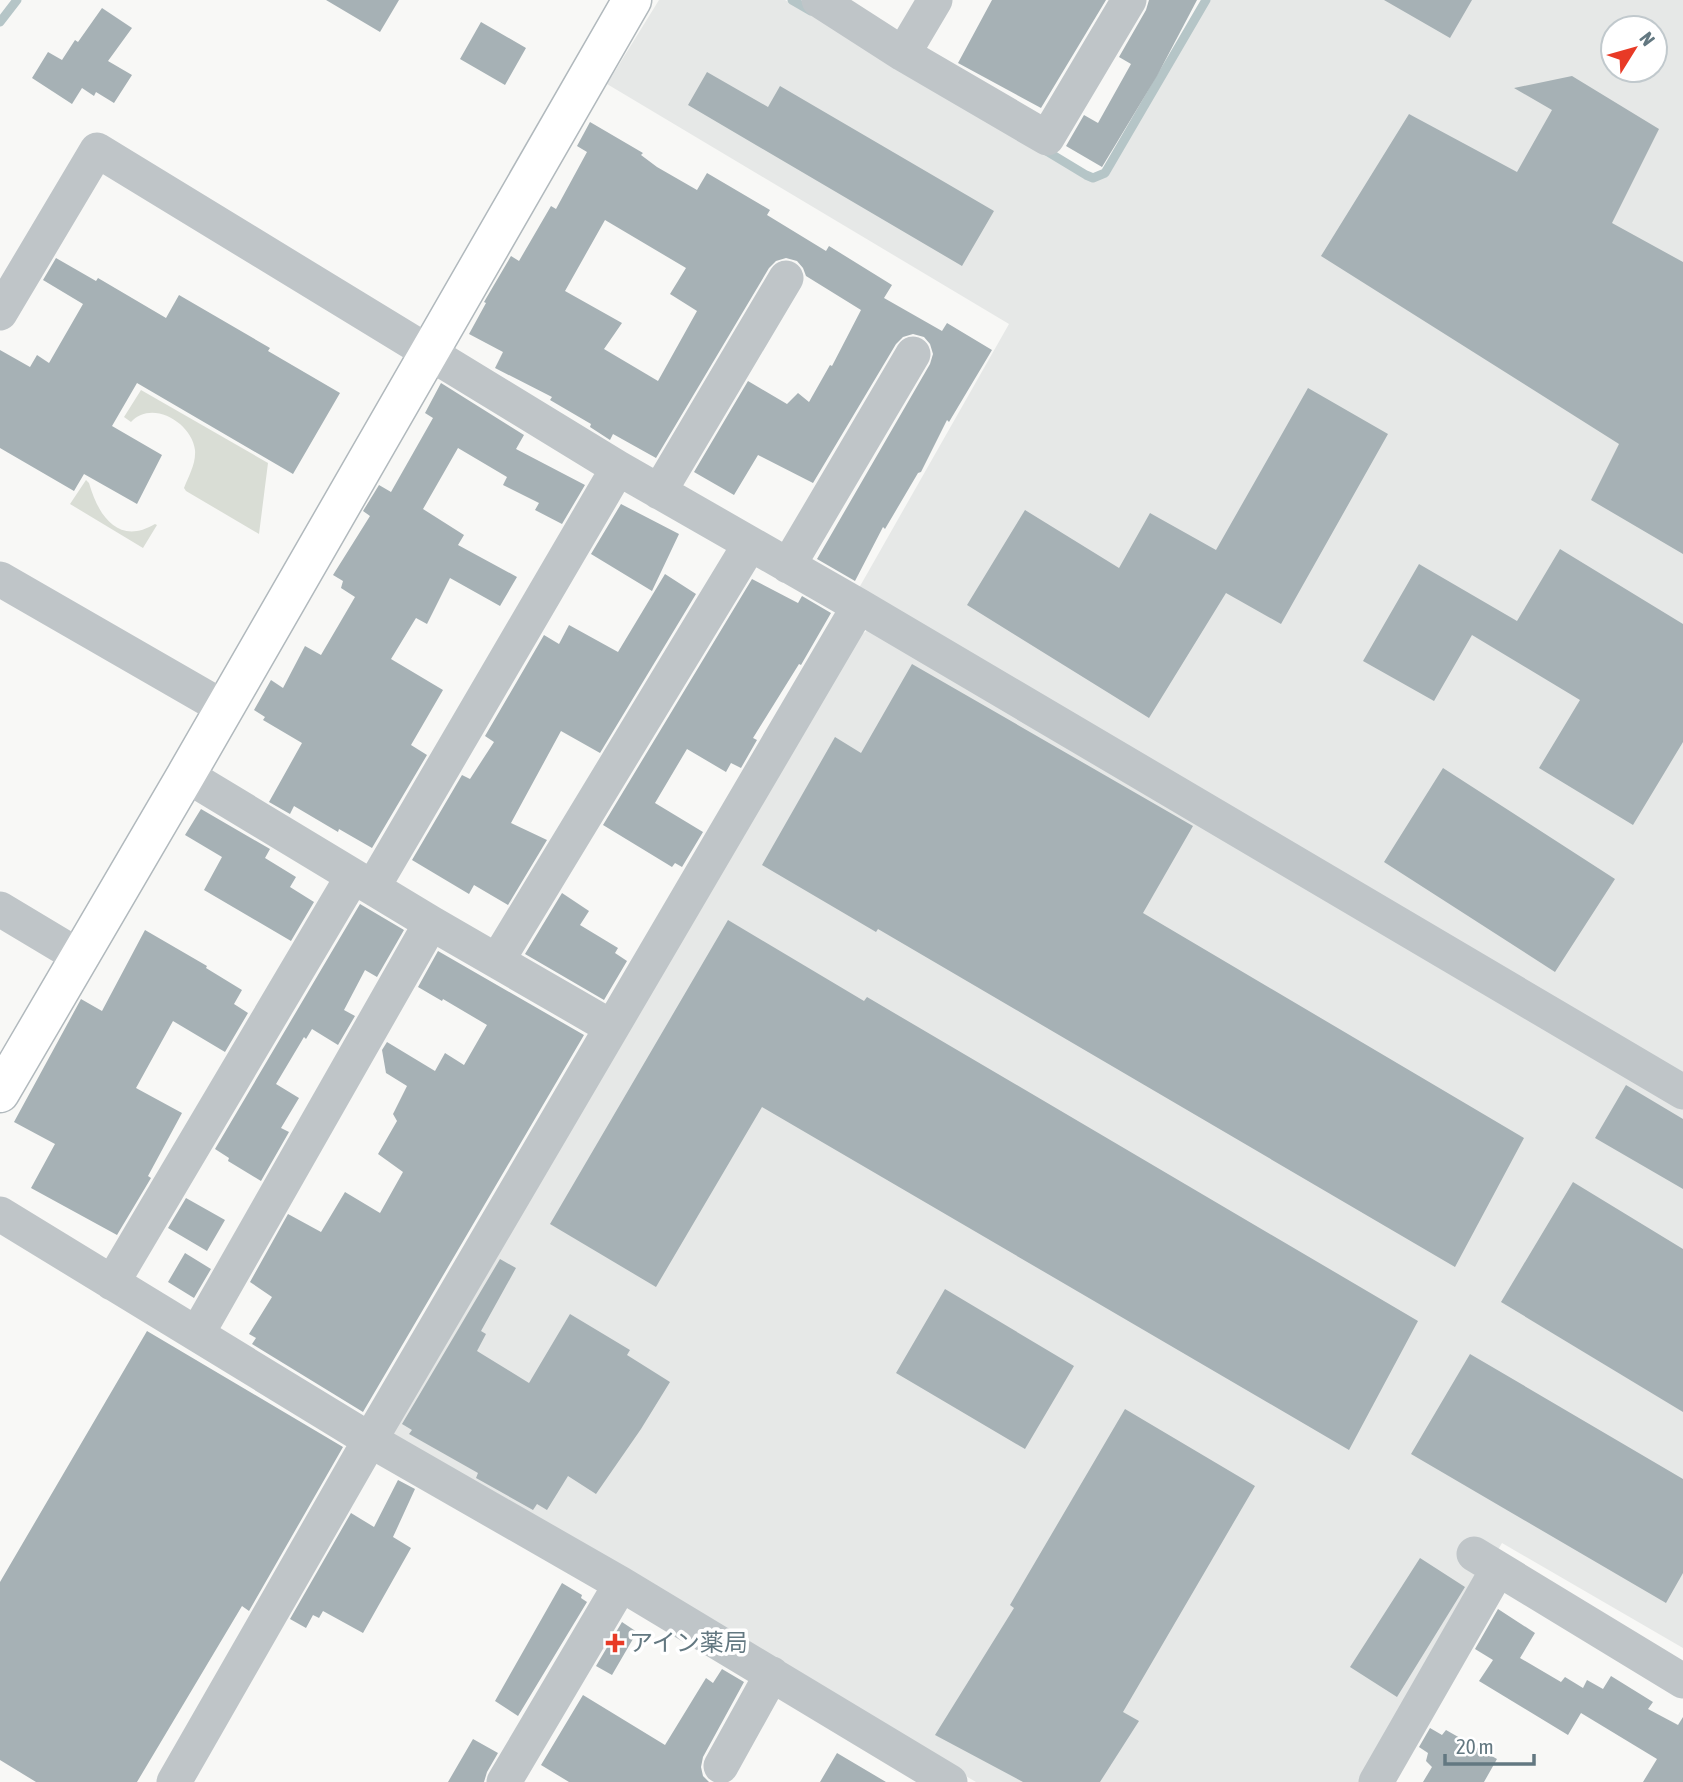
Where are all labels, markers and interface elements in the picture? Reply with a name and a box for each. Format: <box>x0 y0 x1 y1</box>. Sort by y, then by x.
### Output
north arrow <box>1599 14 1669 84</box>
text: N <box>1635 28 1660 50</box>
place label: アイン薬局 <box>629 1629 748 1656</box>
marker: アイン薬局 <box>607 1635 623 1651</box>
scale bar <box>1445 1722 1534 1766</box>
text: 20 m <box>1456 1734 1494 1758</box>

